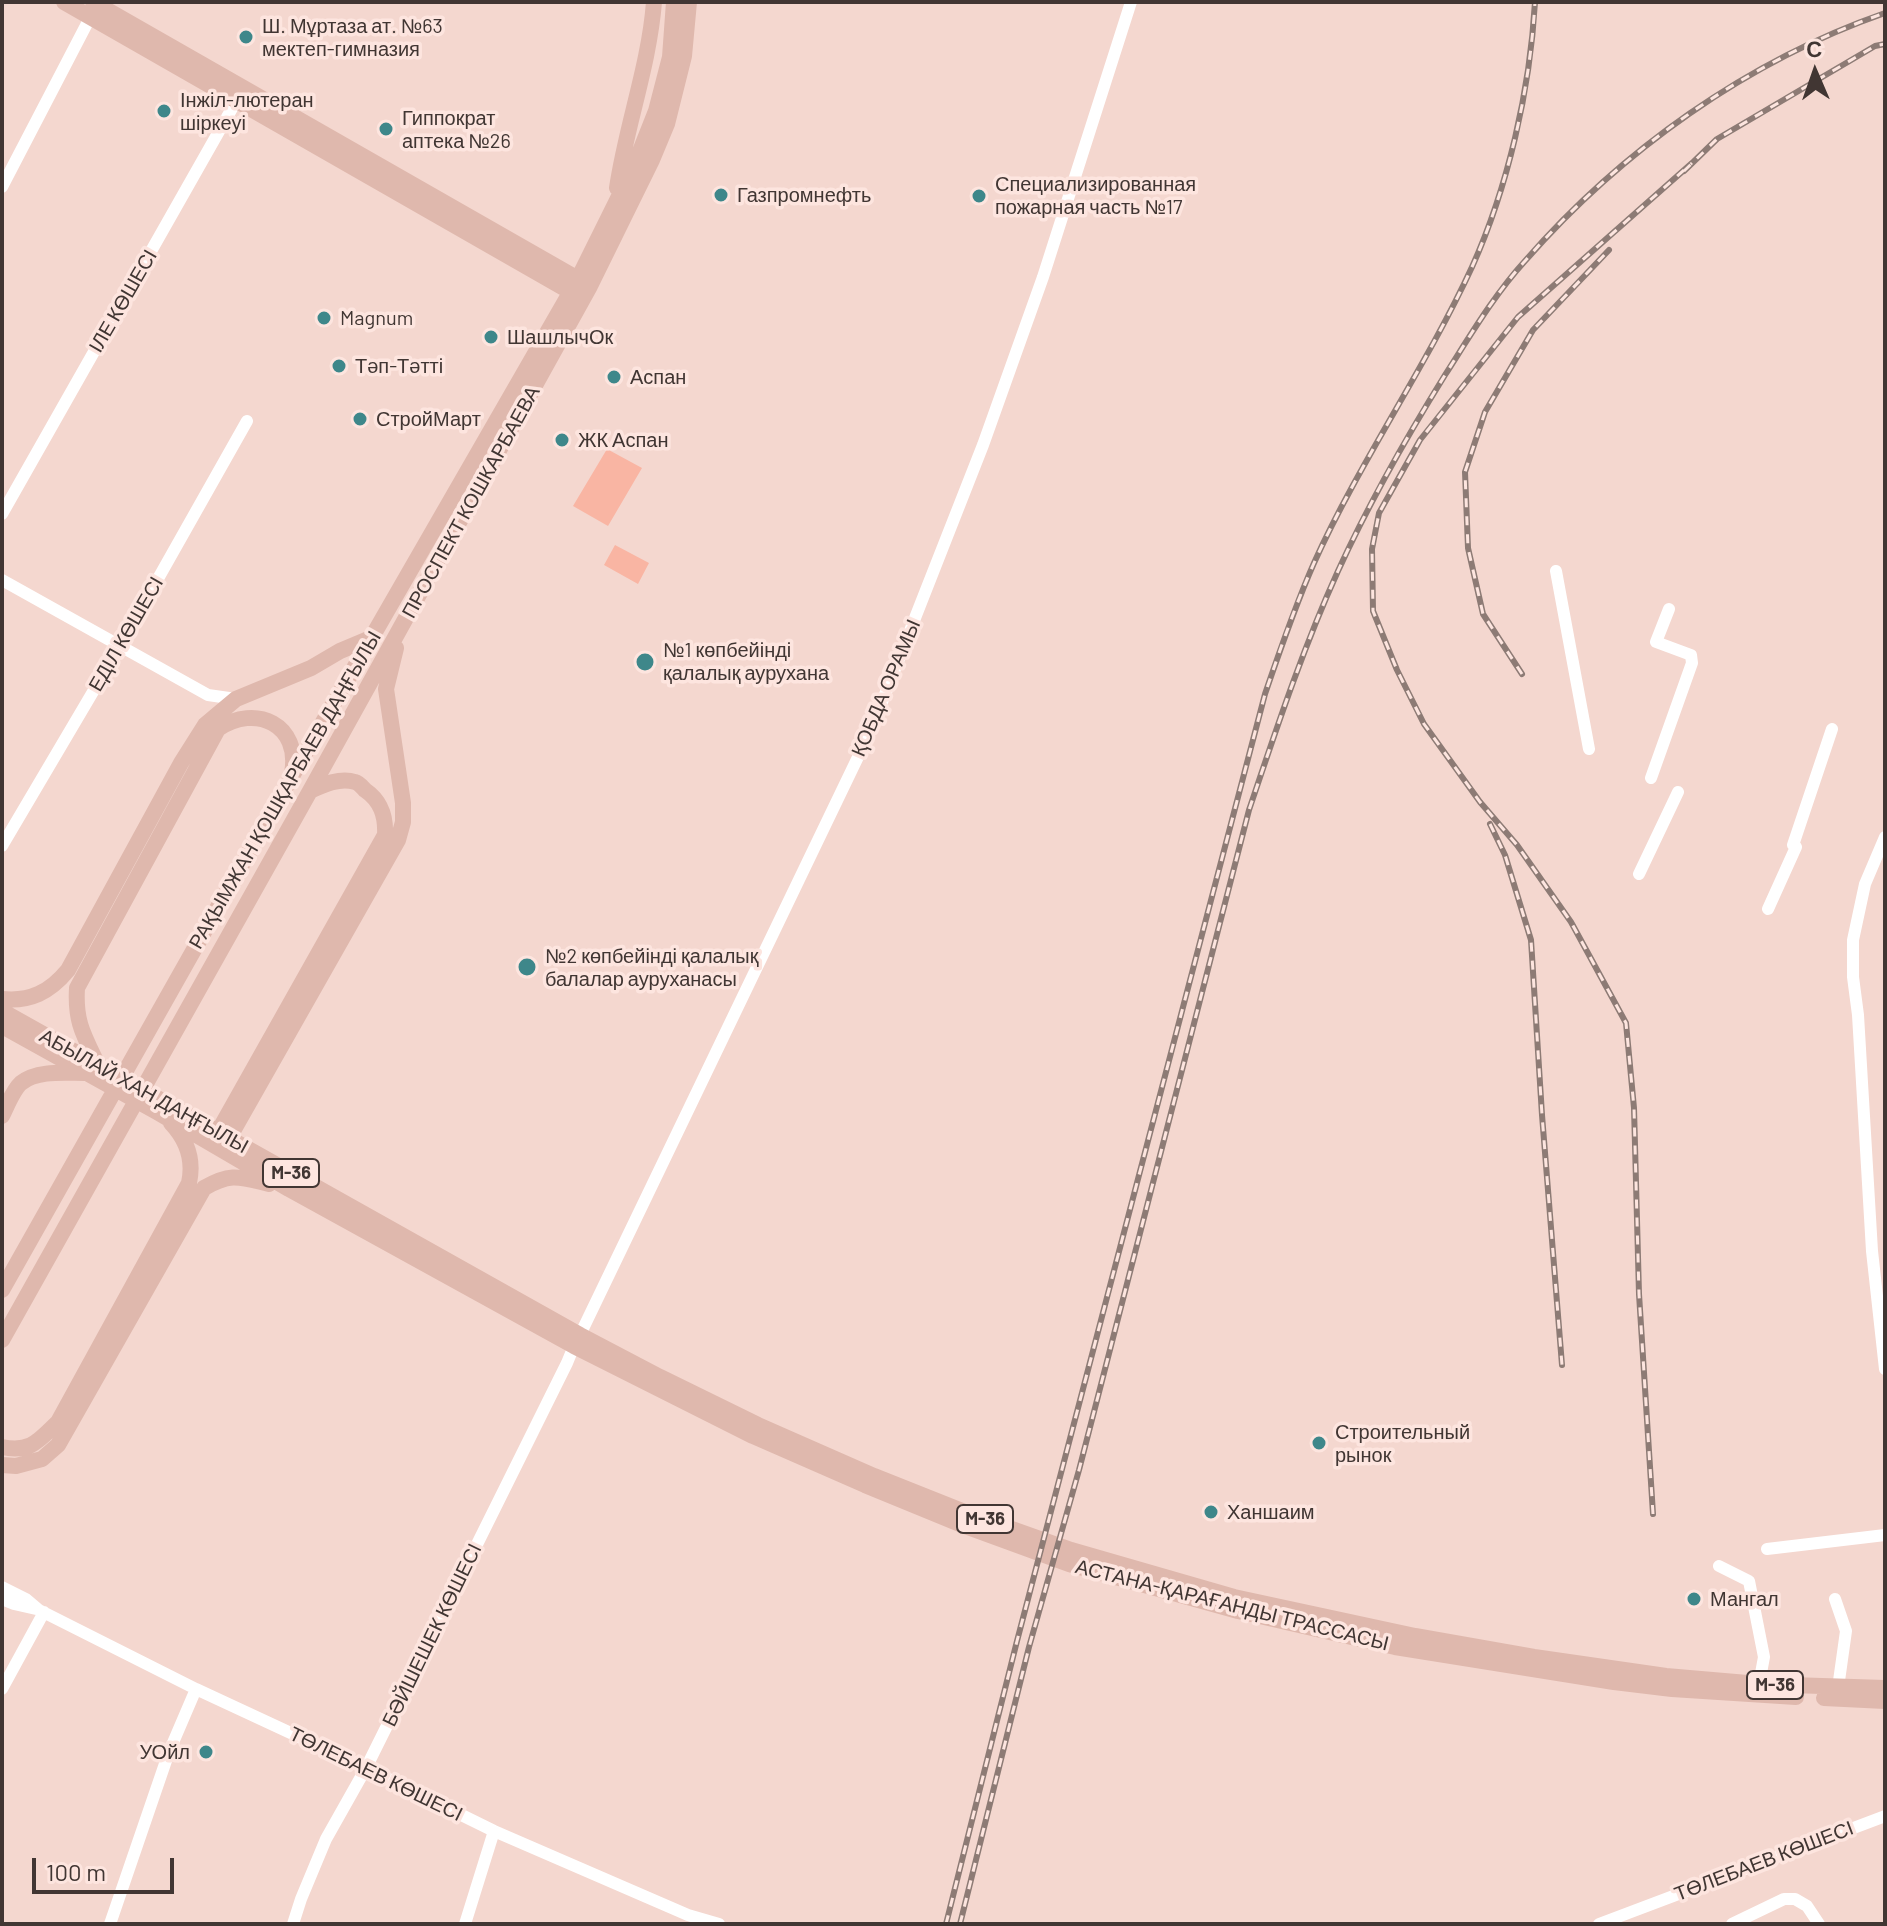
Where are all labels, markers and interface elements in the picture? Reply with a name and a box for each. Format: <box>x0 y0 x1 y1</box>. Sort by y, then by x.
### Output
place label: Ш. Мұртаза ат. №63 мектеп-гимназия <box>262 14 443 61</box>
marker: Ш. Мұртаза ат. №63 мектеп-гимназия <box>237 28 255 46</box>
north arrow <box>1775 32 1855 112</box>
text: С <box>1806 35 1823 61</box>
place label: Інжіл-лютеран шіркеуі <box>180 88 314 135</box>
marker: Інжіл-лютеран шіркеуі <box>155 102 173 120</box>
place label: Гиппократ аптека №26 <box>402 106 511 153</box>
marker: Гиппократ аптека №26 <box>377 120 395 138</box>
place label: Специализированная пожарная часть №17 <box>995 172 1196 219</box>
place label: Газпромнефть <box>737 183 871 207</box>
marker: Газпромнефть <box>712 186 730 204</box>
marker: Специализированная пожарная часть №17 <box>970 187 988 205</box>
street label: ІЛЕ КӨШЕСІ <box>84 245 162 357</box>
place label: Magnum <box>340 306 413 330</box>
marker: Magnum <box>315 309 333 327</box>
place label: ШашлычОк <box>507 325 613 349</box>
marker: ШашлычОк <box>482 328 500 346</box>
place label: Тәп-Тәтті <box>355 354 443 378</box>
marker: Тәп-Тәтті <box>330 357 348 375</box>
place label: Аспан <box>630 365 686 389</box>
marker: Аспан <box>605 368 623 386</box>
street label: ПРОСПЕКТ КОШКАРБАЕВА <box>397 382 545 622</box>
place label: СтройМарт <box>376 407 481 431</box>
marker: СтройМарт <box>351 410 369 428</box>
place label: ЖК Аспан <box>578 428 668 452</box>
marker: ЖК Аспан <box>553 431 571 449</box>
street label: ЕДІЛ КӨШЕСІ <box>83 572 169 696</box>
street label: ҚОБДА ОРАМЫ <box>846 616 926 760</box>
street label: РАҚЫМЖАН ҚОШҚАРБАЕВ ДАҢҒЫЛЫ <box>184 627 386 953</box>
place label: №1 көпбейінді қалалық аурухана <box>663 638 829 685</box>
marker: №1 көпбейінді қалалық аурухана <box>634 651 656 673</box>
place label: №2 көпбейінді қалалық балалар ауруханасы <box>545 944 758 991</box>
marker: №2 көпбейінді қалалық балалар ауруханасы <box>516 956 538 978</box>
street label: АБЫЛАЙ ХАН ДАҢҒЫЛЫ <box>35 1024 253 1158</box>
road number: M-36 <box>263 1159 319 1187</box>
place label: Строительный рынок <box>1335 1420 1470 1467</box>
marker: Строительный рынок <box>1310 1434 1328 1452</box>
place label: Ханшаим <box>1227 1500 1315 1524</box>
marker: Ханшаим <box>1202 1503 1220 1521</box>
road number: M-36 <box>957 1505 1013 1533</box>
street label: БӘЙШЕШЕК КӨШЕСІ <box>377 1540 487 1730</box>
street label: АСТАНА-ҚАРАҒАНДЫ ТРАССАСЫ <box>1073 1554 1391 1656</box>
place label: Мангал <box>1710 1587 1779 1611</box>
marker: Мангал <box>1685 1590 1703 1608</box>
road number: M-36 <box>1747 1671 1803 1699</box>
street label: ТӨЛЕБАЕВ КӨШЕСІ <box>285 1722 467 1826</box>
place label: УОйл <box>140 1740 190 1764</box>
marker: УОйл <box>197 1743 215 1761</box>
street label: ТӨЛЕБАЕВ КӨШЕСІ <box>1671 1816 1857 1906</box>
scale bar <box>36 1842 178 1892</box>
text: 100 m <box>46 1857 106 1886</box>

